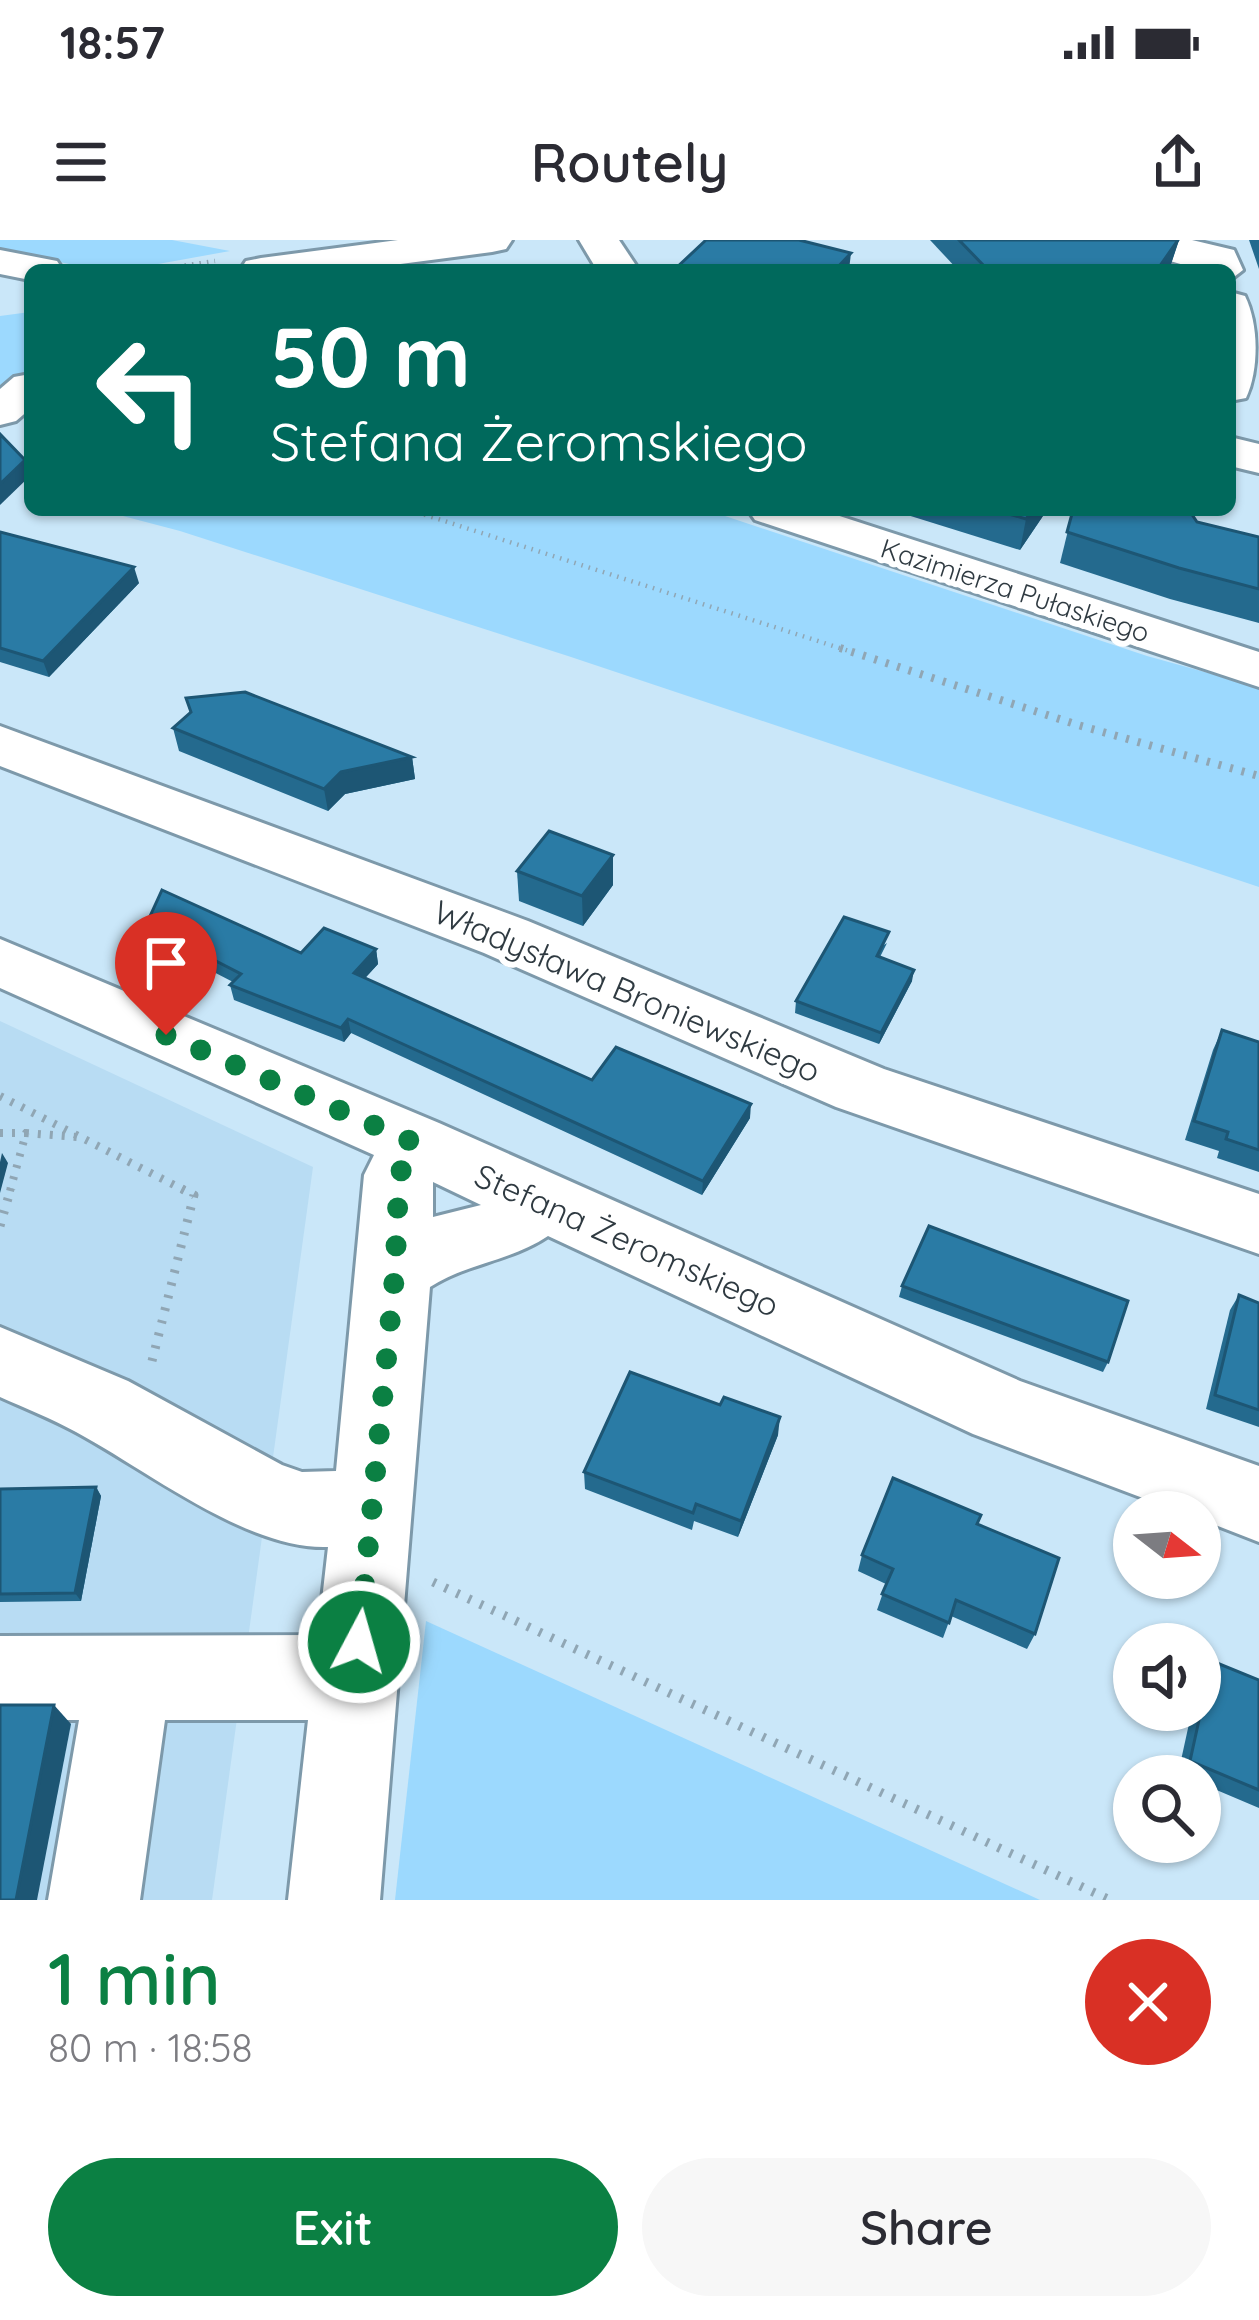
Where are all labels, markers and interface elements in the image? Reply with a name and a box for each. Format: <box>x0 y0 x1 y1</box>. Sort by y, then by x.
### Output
text: 18:57 <box>60 14 165 70</box>
text: Routely <box>531 128 728 196</box>
icon: menu <box>48 129 114 195</box>
icon: share <box>1145 129 1211 195</box>
text: 50 m <box>270 303 471 408</box>
icon: left <box>72 312 228 468</box>
text: Stefana Żeromskiego <box>270 407 808 475</box>
street label: Kazimierza Pułaskiego <box>877 531 1154 650</box>
street label: Władysława Broniewskiego <box>428 890 827 1091</box>
pin <box>115 912 217 1035</box>
icon: arrive <box>133 930 199 996</box>
street label: Stefana Żeromskiego <box>469 1154 786 1325</box>
north arrow <box>1113 1491 1221 1599</box>
map controls <box>1113 1491 1221 1863</box>
position arrow <box>296 1579 422 1705</box>
button: sound <box>1113 1623 1221 1731</box>
button: search <box>1113 1755 1221 1863</box>
text: 1 min <box>48 1933 221 2023</box>
button: close <box>1085 1939 1211 2065</box>
text: 80 m · 18:58 <box>48 2023 252 2072</box>
button: Exit <box>48 2158 618 2296</box>
button: Share <box>642 2158 1211 2296</box>

